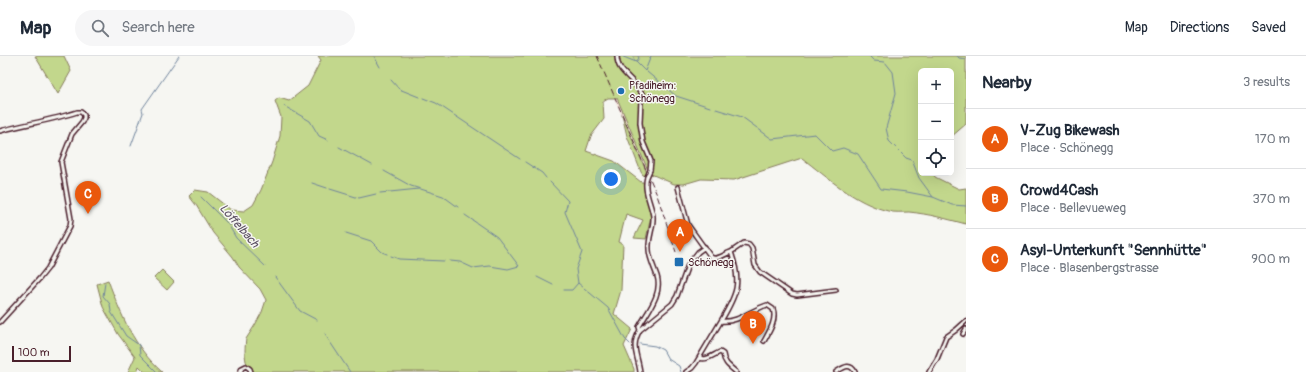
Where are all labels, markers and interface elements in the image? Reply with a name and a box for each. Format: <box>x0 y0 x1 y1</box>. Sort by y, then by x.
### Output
search box <box>75 10 355 46</box>
text: Map <box>20 16 51 40</box>
icon: search <box>89 17 111 39</box>
text: Search here <box>121 18 195 37</box>
text: Map <box>1125 19 1148 36</box>
text: Directions <box>1170 19 1229 36</box>
text: Saved <box>1251 19 1286 36</box>
map controls <box>918 68 954 176</box>
button: + <box>918 68 954 104</box>
text: Nearby <box>982 72 1031 93</box>
text: 3 results <box>1243 74 1290 90</box>
place label: Pfadiheim: Schönegg <box>629 79 677 105</box>
marker: Pfadiheim: Schönegg <box>616 86 626 96</box>
button: − <box>918 104 954 140</box>
text: V-Zug Bikewash <box>1020 121 1120 140</box>
text: A <box>991 131 999 147</box>
text: 170 m <box>1255 131 1290 147</box>
button: locate <box>918 140 954 176</box>
text: Place · Schönegg <box>1020 140 1113 156</box>
your location <box>601 169 621 189</box>
pin: C <box>75 181 101 214</box>
text: Crowd4Cash <box>1020 181 1098 200</box>
text: B <box>991 191 999 207</box>
text: 370 m <box>1253 191 1290 207</box>
text: Place · Bellevueweg <box>1020 200 1126 216</box>
water label: Löffelbach <box>216 201 263 252</box>
pin: A <box>667 219 693 252</box>
text: Asyl-Unterkunft "Sennhütte" <box>1020 241 1207 260</box>
text: C <box>991 251 999 267</box>
text: 900 m <box>1251 251 1290 267</box>
marker: Schönegg <box>673 256 685 268</box>
place label: Schönegg <box>688 256 734 269</box>
text: Place · Blasenbergstrasse <box>1020 260 1159 276</box>
pin: B <box>740 311 766 344</box>
scale bar <box>12 344 71 363</box>
text: 100 m <box>18 346 49 359</box>

